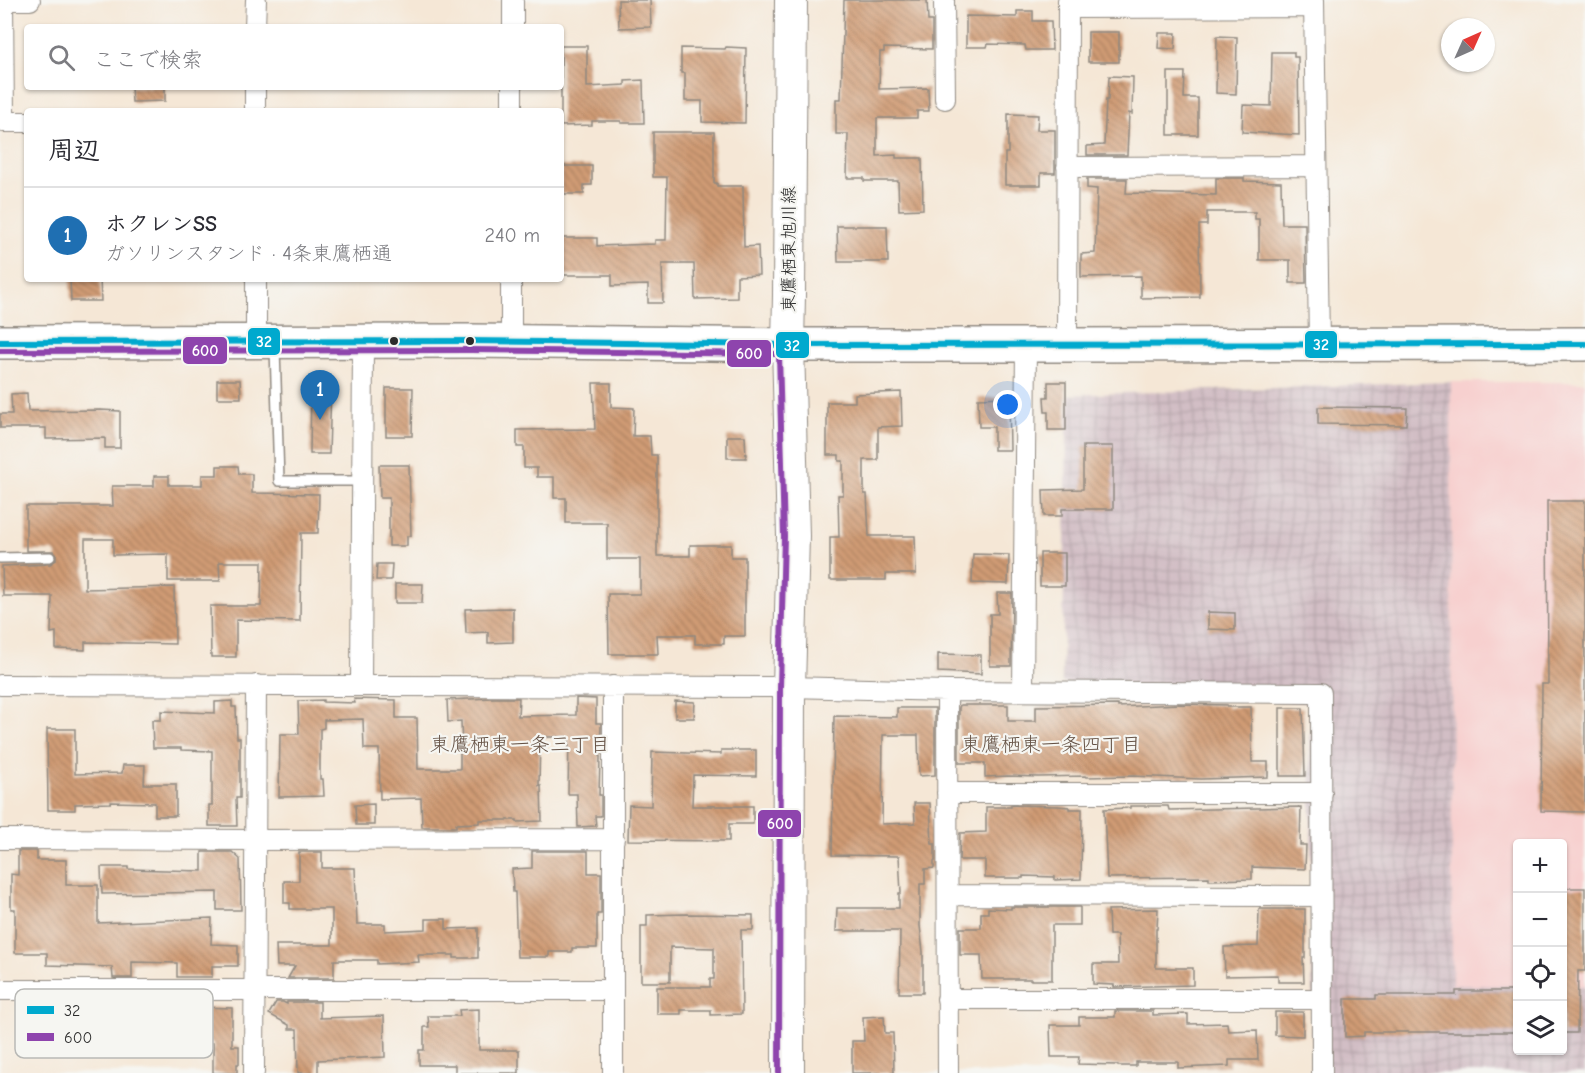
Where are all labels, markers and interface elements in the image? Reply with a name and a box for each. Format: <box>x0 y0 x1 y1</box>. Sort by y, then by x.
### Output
north arrow <box>1441 18 1495 72</box>
search box <box>24 24 564 90</box>
icon: search <box>45 41 78 74</box>
text: ここで検索 <box>93 47 203 73</box>
text: 周辺 <box>48 136 100 166</box>
street label: 東鷹栖東旭川線 <box>779 186 800 312</box>
text: ホクレンSS <box>105 211 217 237</box>
text: 1 <box>64 224 71 247</box>
text: 240 m <box>485 224 540 247</box>
text: ガソリンスタンド · 4条東鷹栖通 <box>105 242 392 265</box>
line badge: 32 <box>247 327 281 356</box>
line badge: 32 <box>1304 330 1338 359</box>
line badge: 32 <box>775 331 810 359</box>
text: 32 <box>256 333 272 351</box>
unlabelled marker <box>388 335 400 347</box>
unlabelled marker <box>464 335 476 347</box>
line badge: 600 <box>182 336 228 365</box>
text: 32 <box>1313 336 1329 354</box>
text: 32 <box>784 337 800 355</box>
line badge: 600 <box>726 339 772 368</box>
text: 600 <box>192 342 218 360</box>
text: 600 <box>736 345 762 363</box>
pin: 1 <box>300 370 340 420</box>
your location <box>993 390 1022 419</box>
district label: 東鷹栖東一条三丁目 <box>430 733 610 756</box>
district label: 東鷹栖東一条四丁目 <box>961 733 1141 756</box>
line badge: 600 <box>757 809 802 838</box>
text: 600 <box>767 815 793 833</box>
map controls <box>1513 839 1567 1055</box>
button: + <box>1513 839 1567 893</box>
button: − <box>1513 893 1567 947</box>
button: locate <box>1513 947 1567 1001</box>
legend <box>15 989 213 1058</box>
button: layers <box>1513 1001 1567 1055</box>
text: 32 <box>64 1002 80 1020</box>
text: 600 <box>64 1029 92 1047</box>

